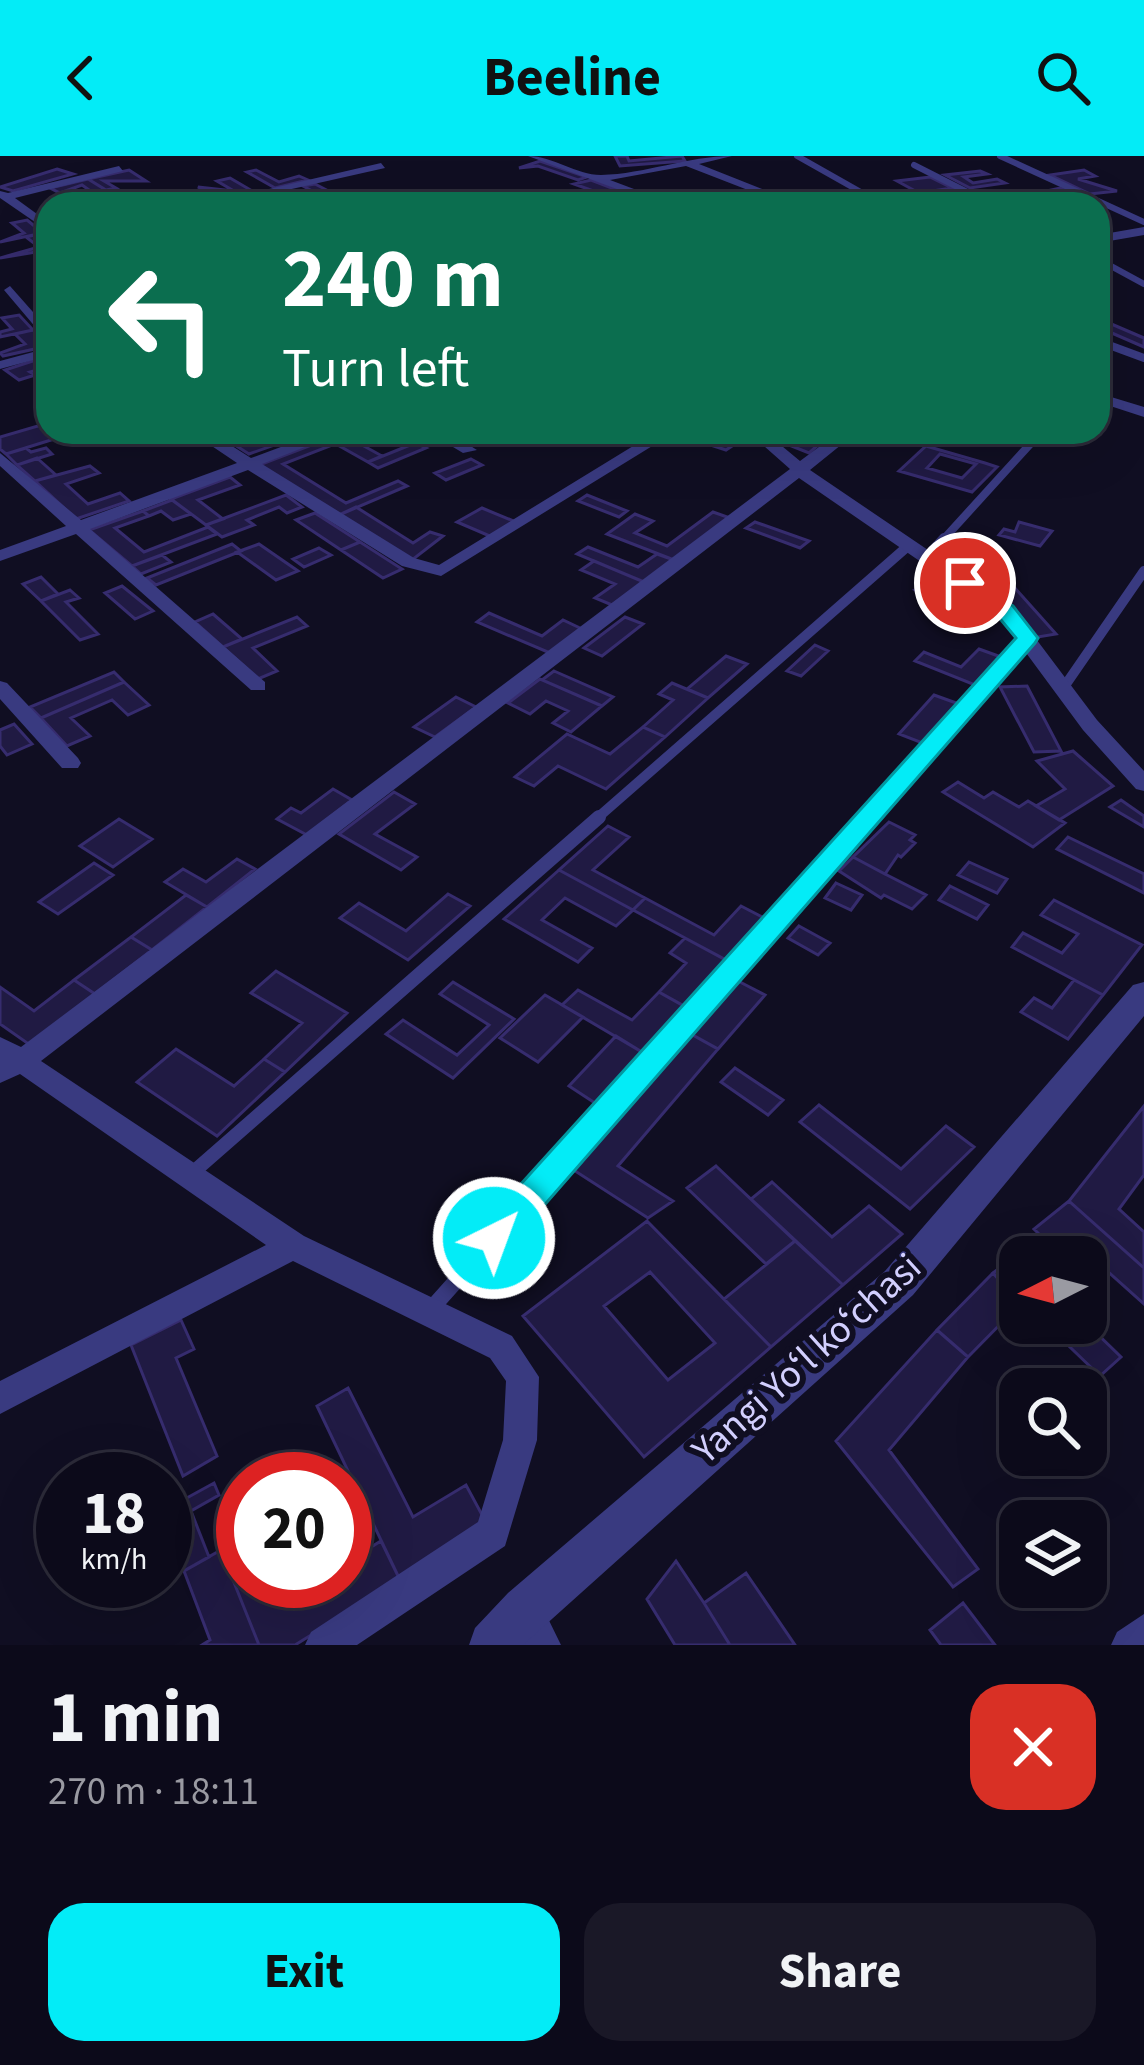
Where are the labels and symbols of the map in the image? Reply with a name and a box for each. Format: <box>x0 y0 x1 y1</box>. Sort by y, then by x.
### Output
pin <box>914 532 1016 634</box>
position arrow <box>431 1175 557 1301</box>
north arrow <box>999 1236 1107 1344</box>
street label: Yangi Yoʻl koʻchasi <box>679 1241 934 1478</box>
speed limit sign: 20 <box>216 1452 372 1608</box>

